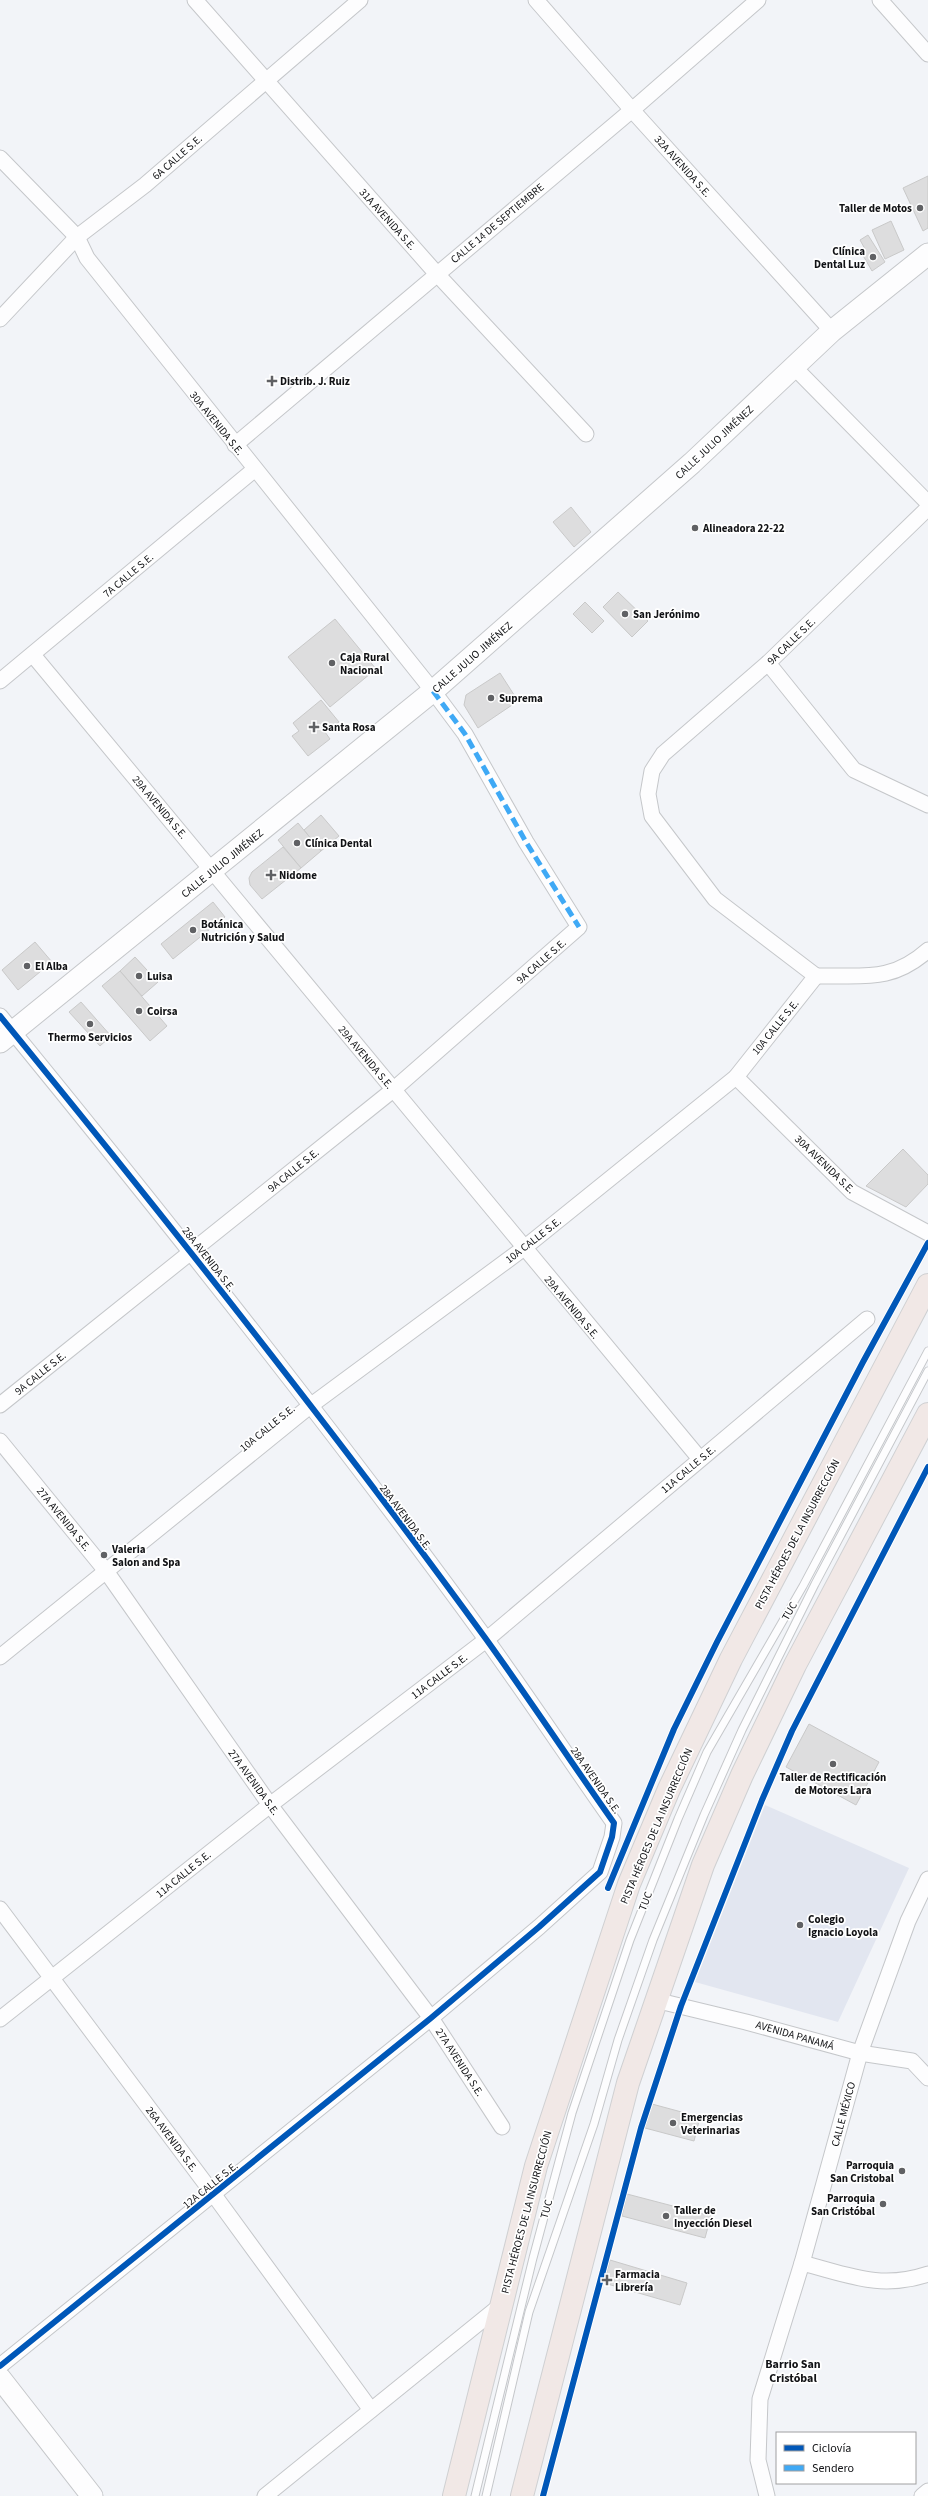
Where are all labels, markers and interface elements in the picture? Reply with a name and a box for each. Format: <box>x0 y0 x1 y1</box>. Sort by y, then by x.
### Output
street label: 6A CALLE S.E. <box>149 131 206 183</box>
street label: 32A AVENIDA S.E. <box>651 132 715 201</box>
street label: CALLE 14 DE SEPTIEMBRE <box>447 180 547 267</box>
street label: 31A AVENIDA S.E. <box>356 185 420 254</box>
place label: Taller de Motos <box>839 201 912 216</box>
marker: Taller de Motos <box>915 203 925 213</box>
place label: Clínica Dental Luz <box>814 244 865 272</box>
marker: Clínica Dental Luz <box>868 252 878 262</box>
place label: Distrib. J. Ruiz <box>280 374 350 389</box>
marker: Distrib. J. Ruiz <box>267 376 277 386</box>
street label: 30A AVENIDA S.E. <box>186 388 247 459</box>
street label: CALLE JULIO JIMÉNEZ <box>672 402 757 483</box>
place label: Alineadora 22-22 <box>702 521 785 536</box>
marker: Alineadora 22-22 <box>690 523 700 533</box>
street label: 7A CALLE S.E. <box>100 550 157 601</box>
place label: San Jerónimo <box>633 607 700 622</box>
marker: San Jerónimo <box>620 609 630 619</box>
street label: 9A CALLE S.E. <box>764 614 819 668</box>
street label: CALLE JULIO JIMÉNEZ <box>429 618 516 696</box>
place label: Caja Rural Nacional <box>340 650 390 678</box>
marker: Caja Rural Nacional <box>327 658 337 668</box>
place label: Suprema <box>499 691 543 706</box>
marker: Suprema <box>486 693 496 703</box>
place label: Santa Rosa <box>322 720 376 735</box>
marker: Santa Rosa <box>309 722 319 732</box>
street label: 29A AVENIDA S.E. <box>129 772 191 842</box>
street label: CALLE JULIO JIMÉNEZ <box>178 825 267 901</box>
place label: Clínica Dental <box>305 836 373 851</box>
marker: Clínica Dental <box>292 838 302 848</box>
place label: Nidome <box>279 868 317 883</box>
marker: Nidome <box>266 870 276 880</box>
place label: Botánica Nutrición y Salud <box>201 917 285 945</box>
marker: Botánica Nutrición y Salud <box>188 925 198 935</box>
street label: 9A CALLE S.E. <box>513 935 570 987</box>
place label: El Alba <box>35 959 68 974</box>
marker: El Alba <box>22 961 32 971</box>
place label: Luisa <box>147 969 173 984</box>
marker: Luisa <box>134 971 144 981</box>
street label: 10A CALLE S.E. <box>748 996 803 1058</box>
place label: Coirsa <box>147 1004 178 1019</box>
marker: Coirsa <box>134 1006 144 1016</box>
marker: Thermo Servicios <box>85 1019 95 1029</box>
street label: 29A AVENIDA S.E. <box>335 1022 397 1092</box>
place label: Thermo Servicios <box>48 1030 132 1045</box>
street label: 30A AVENIDA S.E. <box>791 1132 858 1197</box>
street label: 9A CALLE S.E. <box>265 1145 322 1196</box>
street label: 10A CALLE S.E. <box>502 1214 565 1267</box>
street label: 28A AVENIDA S.E. <box>179 1224 239 1295</box>
street label: 29A AVENIDA S.E. <box>541 1272 603 1342</box>
street label: 9A CALLE S.E. <box>12 1348 69 1399</box>
street label: 10A CALLE S.E. <box>236 1401 298 1455</box>
street label: 11A CALLE S.E. <box>658 1442 719 1497</box>
street label: PISTA HÉROES DE LA INSURRECCIÓN <box>751 1457 843 1612</box>
street label: 28A AVENIDA S.E. <box>376 1481 435 1553</box>
street label: 27A AVENIDA S.E. <box>33 1484 94 1555</box>
place label: Valeria Salon and Spa <box>111 1542 181 1570</box>
marker: Valeria Salon and Spa <box>99 1550 109 1560</box>
street label: TUC <box>778 1599 801 1623</box>
street label: 11A CALLE S.E. <box>408 1650 471 1703</box>
street label: 28A AVENIDA S.E. <box>567 1744 624 1817</box>
street label: 27A AVENIDA S.E. <box>224 1746 283 1819</box>
street label: PISTA HÉROES DE LA INSURRECCIÓN <box>617 1746 696 1906</box>
marker: Taller de Rectificación de Motores Lara <box>828 1759 838 1769</box>
place label: Taller de Rectificación de Motores Lara <box>780 1770 886 1798</box>
street label: 11A CALLE S.E. <box>152 1847 214 1901</box>
street label: TUC <box>635 1889 656 1913</box>
place label: Colegio Ignacio Loyola <box>808 1912 878 1940</box>
marker: Colegio Ignacio Loyola <box>795 1920 805 1930</box>
street label: AVENIDA PANAMÁ <box>754 2017 836 2054</box>
street label: 27A AVENIDA S.E. <box>432 2025 487 2099</box>
street label: CALLE MÉXICO <box>828 2080 859 2148</box>
street label: 26A AVENIDA S.E. <box>142 2103 201 2175</box>
place label: Emergencias Veterinarias <box>680 2110 743 2138</box>
marker: Emergencias Veterinarias <box>668 2118 678 2128</box>
street label: PISTA HÉROES DE LA INSURRECCIÓN <box>497 2129 555 2295</box>
street label: 12A CALLE S.E. <box>179 2158 241 2212</box>
place label: Parroquia San Cristobal <box>830 2158 895 2186</box>
marker: Parroquia San Cristobal <box>897 2166 907 2176</box>
place label: Parroquia San Cristóbal <box>811 2191 876 2219</box>
street label: TUC <box>537 2198 556 2220</box>
marker: Parroquia San Cristóbal <box>878 2199 888 2209</box>
place label: Taller de Inyección Diesel <box>674 2203 753 2231</box>
marker: Taller de Inyección Diesel <box>661 2211 671 2221</box>
place label: Farmacia Librería <box>615 2267 660 2295</box>
marker: Farmacia Librería <box>602 2275 612 2285</box>
district label: Barrio San Cristóbal <box>765 2356 821 2387</box>
legend <box>776 2432 916 2484</box>
text: Ciclovía <box>812 2440 851 2457</box>
text: Sendero <box>812 2460 854 2477</box>

